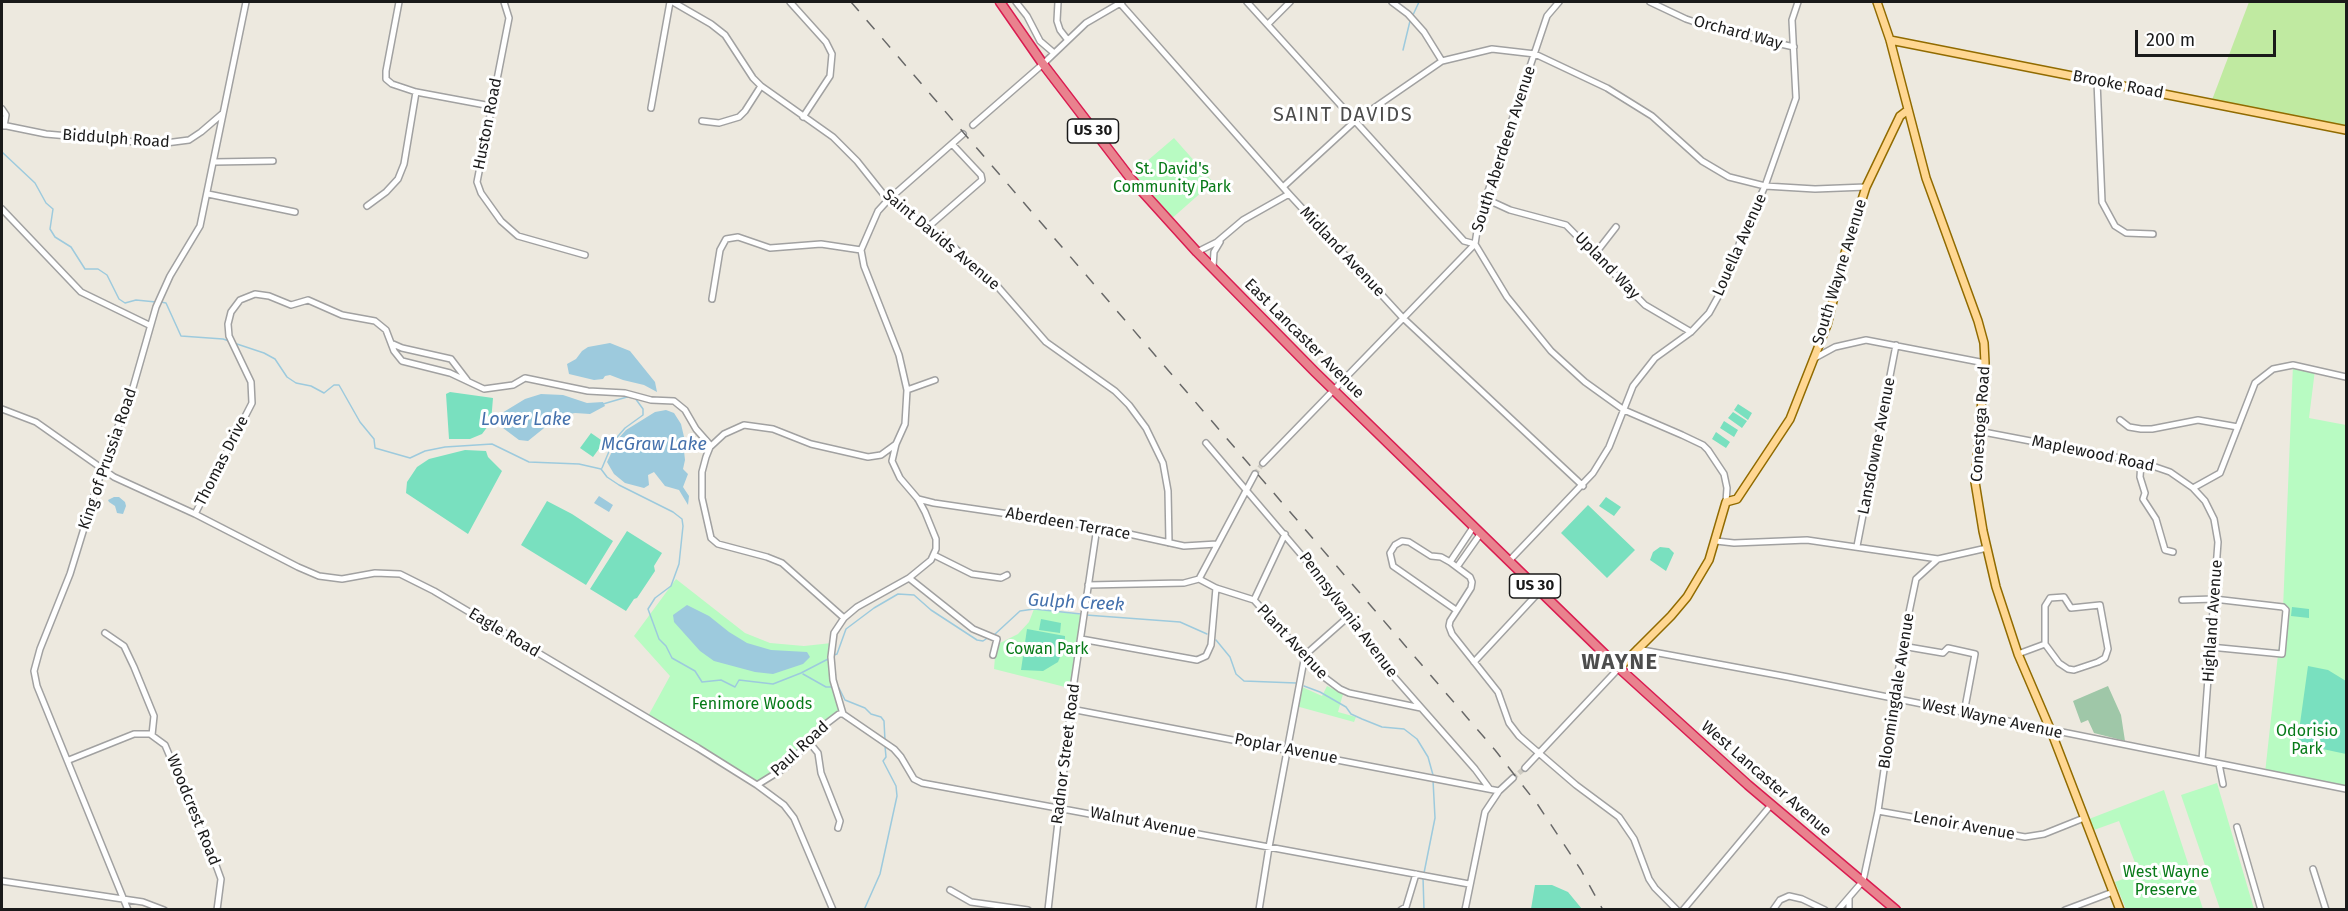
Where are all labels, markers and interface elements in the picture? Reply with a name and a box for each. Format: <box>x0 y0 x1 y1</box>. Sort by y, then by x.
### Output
street label: Orchard Way <box>1692 12 1784 54</box>
scale bar <box>2138 18 2279 56</box>
text: 200 m <box>2146 29 2195 51</box>
street label: South Aberdeen Avenue <box>1468 63 1540 235</box>
street label: Brooke Road <box>2071 67 2165 103</box>
street label: Huston Road <box>470 76 506 172</box>
district label: SAINT DAVIDS <box>1273 103 1413 127</box>
road number: US 30 <box>1068 119 1118 143</box>
street label: Biddulph Road <box>62 126 170 152</box>
park label: St. David's Community Park <box>1113 160 1231 198</box>
street label: Saint Davids Avenue <box>879 185 1003 295</box>
street label: Louella Avenue <box>1709 191 1771 299</box>
street label: South Wayne Avenue <box>1809 197 1871 347</box>
street label: Midland Avenue <box>1295 203 1389 301</box>
street label: Upland Way <box>1570 229 1644 303</box>
street label: East Lancaster Avenue <box>1240 275 1368 403</box>
street label: Conestoga Road <box>1967 365 1995 483</box>
street label: Lansdowne Avenue <box>1854 376 1900 516</box>
street label: King of Prussia Road <box>75 386 141 532</box>
water label: Lower Lake <box>481 409 571 431</box>
street label: Thomas Drive <box>191 413 253 509</box>
street label: Maplewood Road <box>2030 432 2156 476</box>
water label: McGraw Lake <box>601 434 707 456</box>
street label: Aberdeen Terrace <box>1004 504 1132 544</box>
street label: Pennsylvania Avenue <box>1295 548 1401 682</box>
street label: Highland Avenue <box>2199 559 2227 683</box>
road number: US 30 <box>1510 574 1561 598</box>
water label: Gulph Creek <box>1027 590 1125 616</box>
street label: Plant Avenue <box>1253 601 1331 683</box>
street label: Eagle Road <box>465 604 543 662</box>
street label: Bloomingdale Avenue <box>1875 612 1919 770</box>
park label: Cowan Park <box>1005 640 1089 660</box>
district label: WAYNE <box>1581 650 1659 676</box>
street label: Radnor Street Road <box>1048 683 1084 825</box>
park label: Fenimore Woods <box>692 695 812 715</box>
street label: West Wayne Avenue <box>1920 695 2064 743</box>
street label: Paul Road <box>767 717 833 781</box>
street label: West Lancaster Avenue <box>1697 717 1835 841</box>
park label: Odorisio Park <box>2276 722 2338 760</box>
street label: Poplar Avenue <box>1233 730 1339 768</box>
street label: Woodcrest Road <box>162 752 224 868</box>
street label: Walnut Avenue <box>1088 803 1198 843</box>
street label: Lenoir Avenue <box>1912 808 2016 844</box>
park label: West Wayne Preserve <box>2123 863 2209 901</box>

